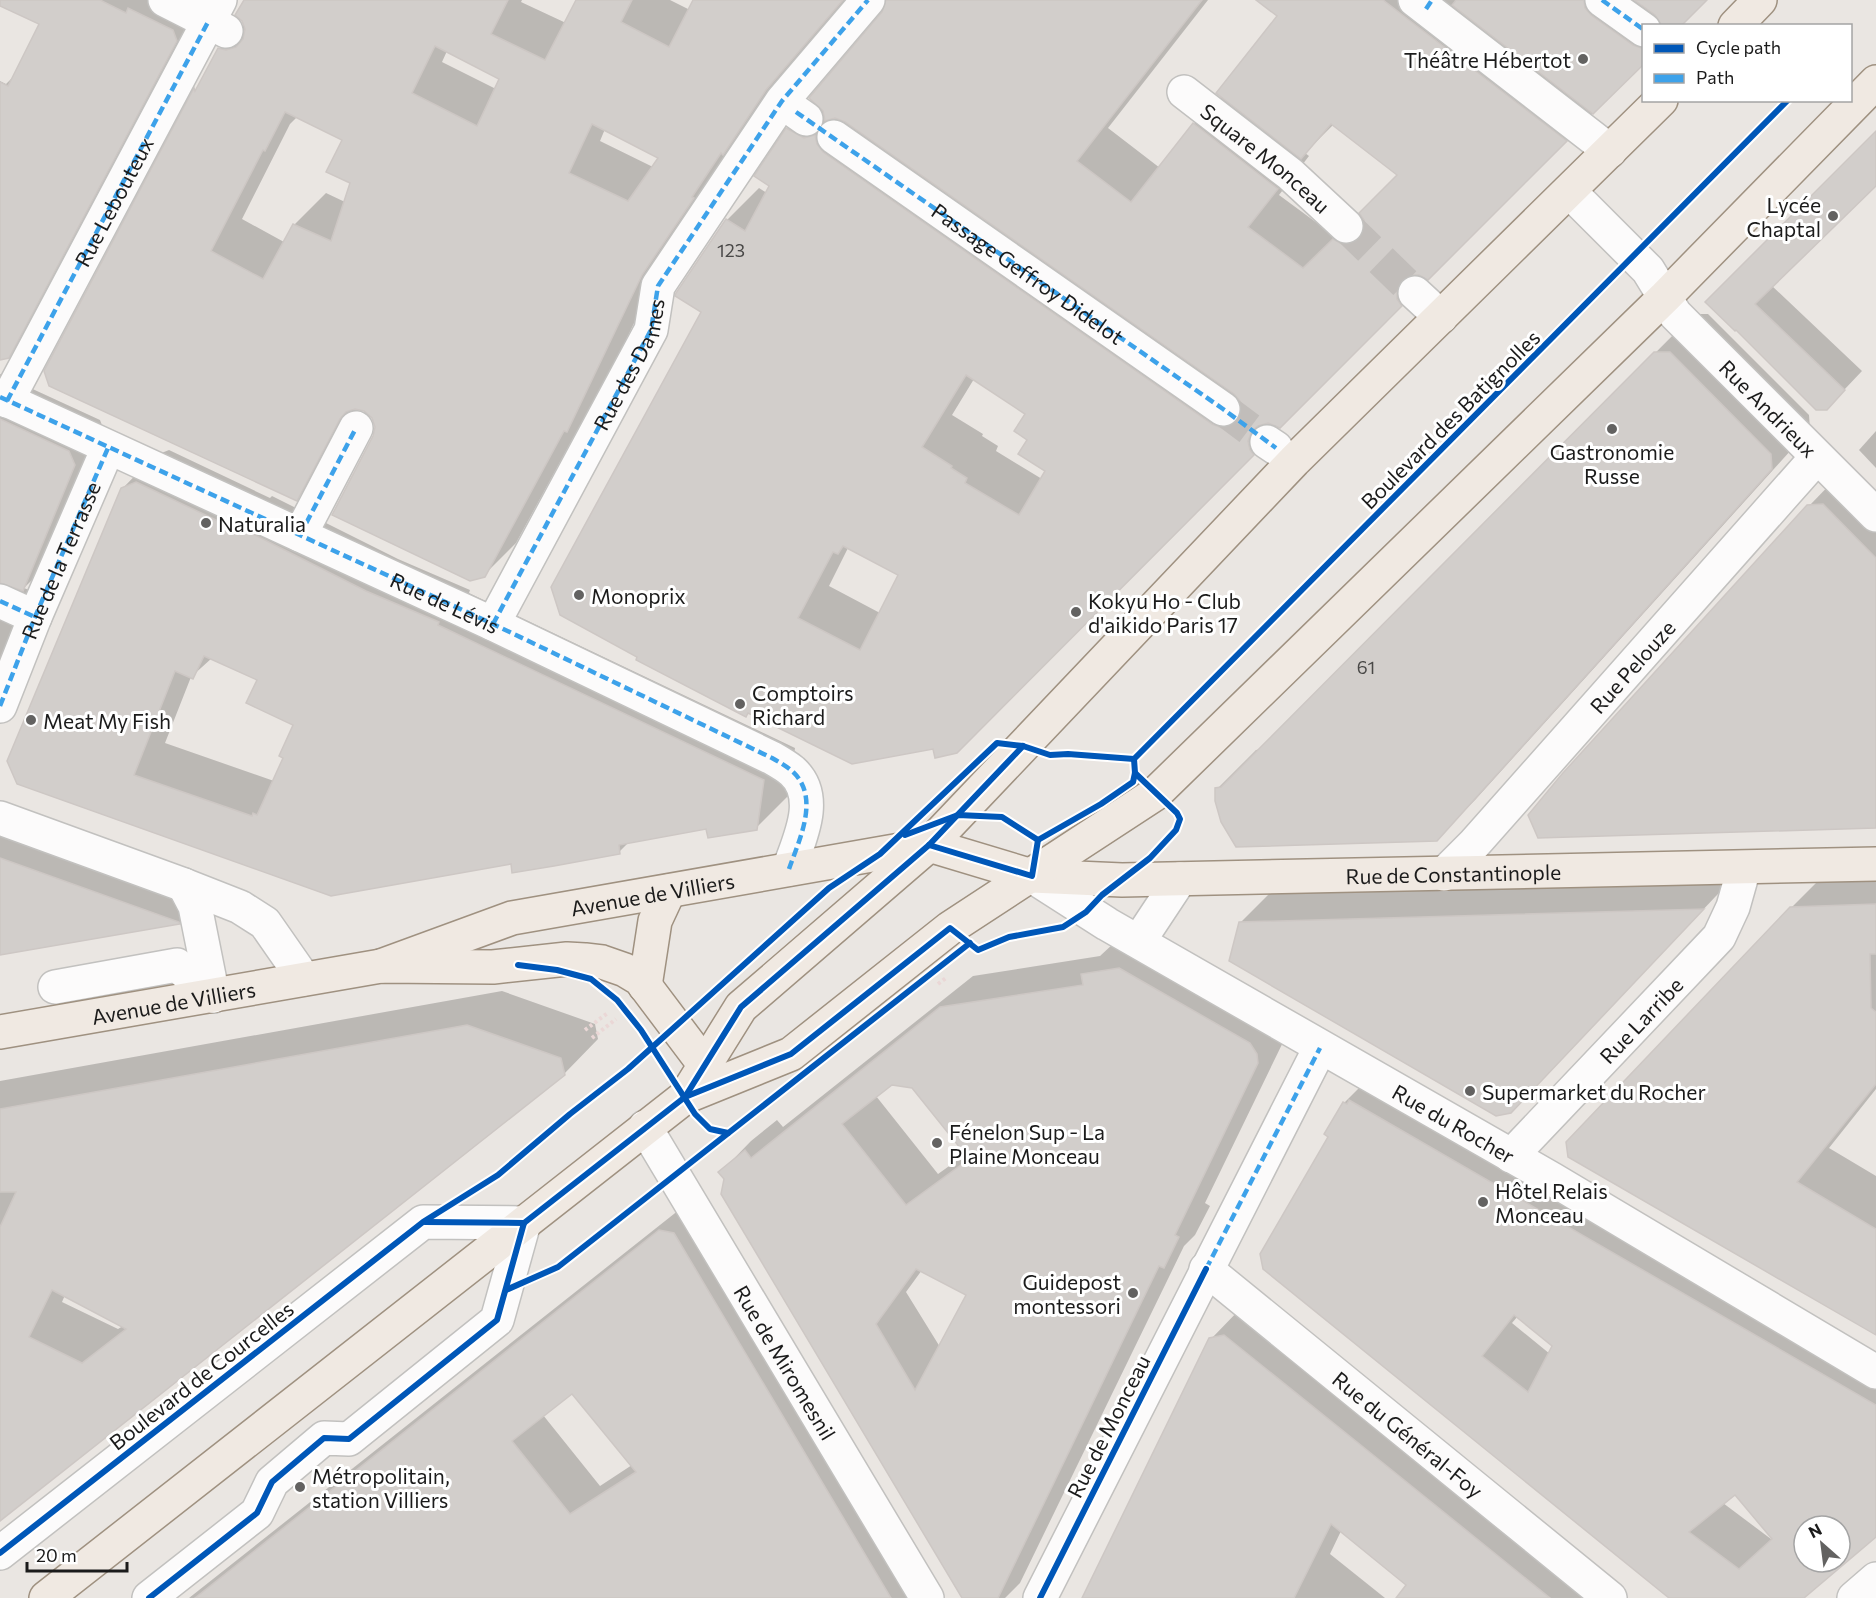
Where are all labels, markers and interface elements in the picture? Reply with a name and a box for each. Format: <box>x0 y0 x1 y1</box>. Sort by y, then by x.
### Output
legend <box>1642 24 1852 102</box>
text: Cycle path <box>1696 36 1781 58</box>
place label: Théâtre Hébertot <box>1404 47 1571 72</box>
marker: Théâtre Hébertot <box>1576 52 1590 66</box>
text: Path <box>1696 66 1734 88</box>
street label: Square Monceau <box>1196 98 1336 218</box>
street label: Rue Lebouteux <box>68 132 158 270</box>
place label: Lycée Chaptal <box>1746 192 1821 241</box>
street label: Passage Geffroy Didelot <box>927 197 1129 349</box>
marker: Lycée Chaptal <box>1826 209 1840 223</box>
house number: 123 <box>717 239 745 261</box>
street label: Rue des Dames <box>587 297 668 434</box>
street label: Boulevard des Batignolles <box>1355 324 1545 514</box>
street label: Rue Andrieux <box>1715 354 1823 462</box>
marker: Gastronomie Russe <box>1605 422 1619 436</box>
place label: Gastronomie Russe <box>1550 439 1674 488</box>
street label: Rue de la Terrasse <box>15 477 105 642</box>
place label: Naturalia <box>218 511 306 536</box>
marker: Naturalia <box>199 516 213 530</box>
street label: Rue de Lévis <box>387 566 503 638</box>
place label: Monoprix <box>591 583 686 608</box>
marker: Monoprix <box>572 588 586 602</box>
place label: Kokyu Ho - Club d'aikido Paris 17 <box>1088 588 1241 637</box>
marker: Kokyu Ho - Club d'aikido Paris 17 <box>1069 605 1083 619</box>
street label: Rue Pelouze <box>1584 615 1679 718</box>
house number: 61 <box>1357 656 1375 678</box>
place label: Comptoirs Richard <box>752 680 854 729</box>
marker: Comptoirs Richard <box>733 697 747 711</box>
place label: Meat My Fish <box>43 708 171 733</box>
marker: Meat My Fish <box>24 713 38 727</box>
street label: Rue de Constantinople <box>1345 858 1562 888</box>
street label: Avenue de Villiers <box>568 867 736 920</box>
street label: Rue Larribe <box>1594 971 1687 1068</box>
street label: Avenue de Villiers <box>90 975 257 1028</box>
street label: Rue du Rocher <box>1389 1078 1519 1168</box>
place label: Supermarket du Rocher <box>1482 1079 1706 1104</box>
marker: Supermarket du Rocher <box>1463 1084 1477 1098</box>
place label: Fénelon Sup - La Plaine Monceau <box>949 1119 1105 1168</box>
marker: Fénelon Sup - La Plaine Monceau <box>930 1136 944 1150</box>
place label: Hôtel Relais Monceau <box>1495 1178 1608 1227</box>
marker: Hôtel Relais Monceau <box>1476 1195 1490 1209</box>
place label: Guidepost montessori <box>1013 1269 1121 1318</box>
street label: Rue de Miromesnil <box>730 1280 842 1444</box>
marker: Guidepost montessori <box>1126 1286 1140 1300</box>
street label: Boulevard de Courcelles <box>104 1295 298 1455</box>
street label: Rue de Monceau <box>1061 1350 1155 1502</box>
street label: Rue du Général-Foy <box>1328 1365 1489 1502</box>
place label: Métropolitain, station Villiers <box>312 1463 450 1512</box>
marker: Métropolitain, station Villiers <box>293 1480 307 1494</box>
north arrow <box>1792 1514 1852 1574</box>
text: N <box>1805 1519 1824 1542</box>
scale bar <box>27 1535 128 1573</box>
text: 20 m <box>36 1544 77 1566</box>

